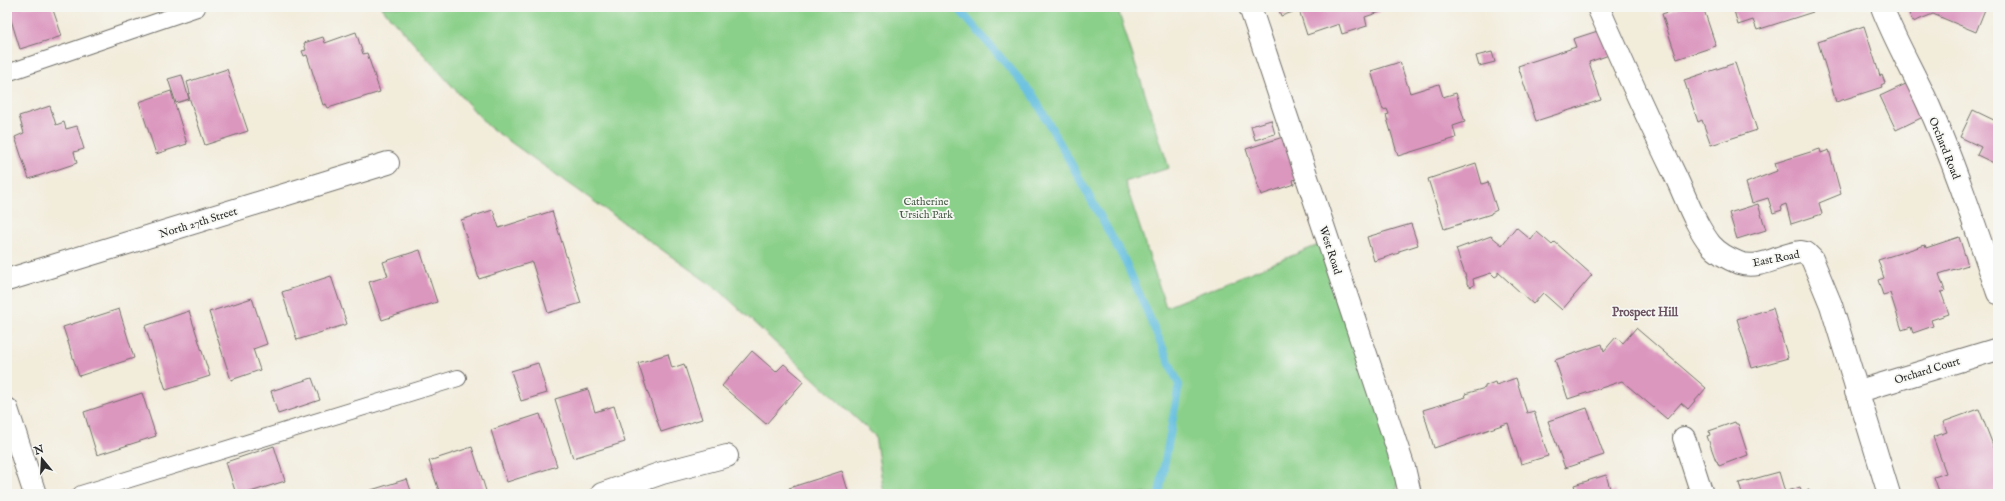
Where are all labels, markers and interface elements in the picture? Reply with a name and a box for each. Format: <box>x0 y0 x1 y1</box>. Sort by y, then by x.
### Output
street label: Orchard Road <box>1925 115 1963 182</box>
park label: Catherine Ursich Park <box>899 195 953 222</box>
street label: North 27th Street <box>158 204 239 241</box>
street label: West Road <box>1316 224 1344 276</box>
street label: East Road <box>1752 248 1801 270</box>
district label: Prospect Hill <box>1612 305 1679 321</box>
street label: Orchard Court <box>1893 354 1962 388</box>
north arrow <box>22 439 62 479</box>
text: N <box>32 442 46 459</box>

